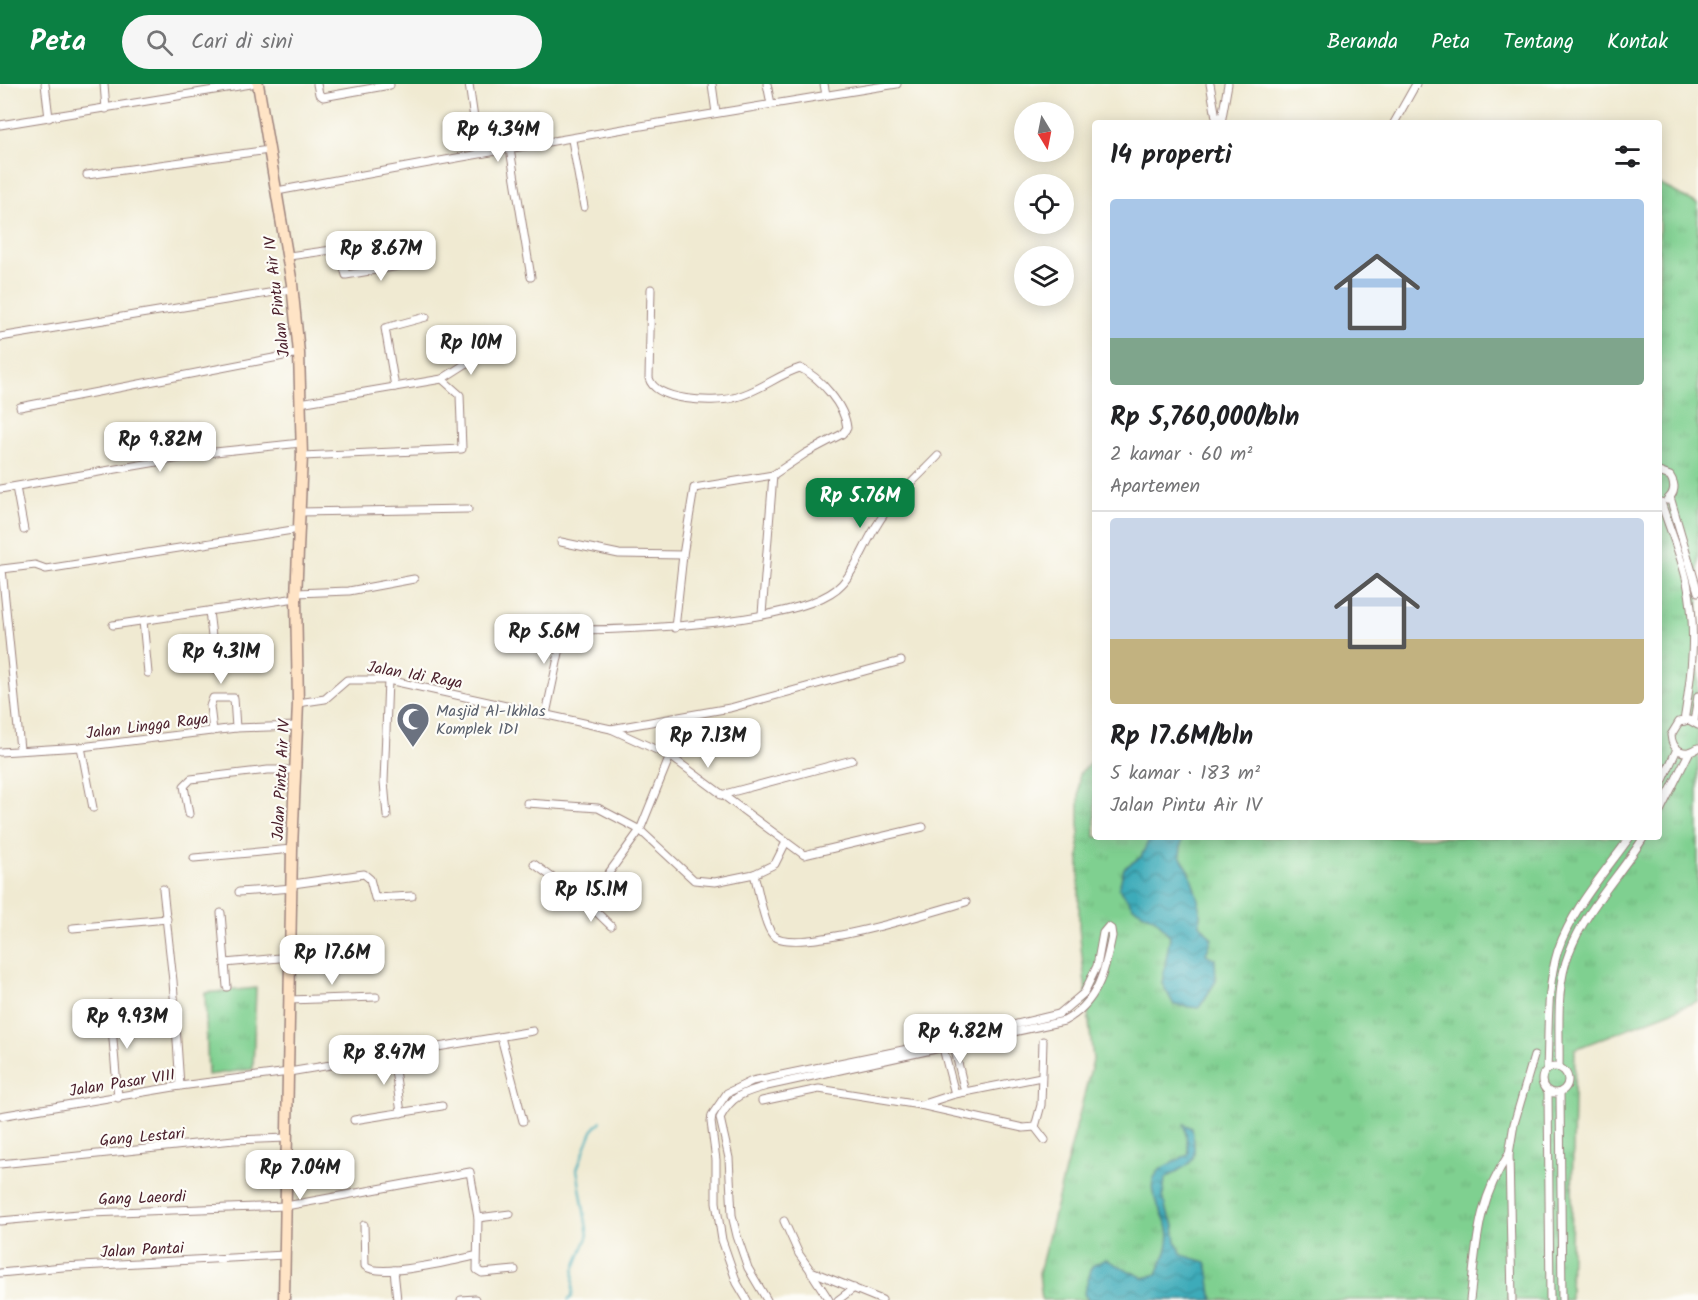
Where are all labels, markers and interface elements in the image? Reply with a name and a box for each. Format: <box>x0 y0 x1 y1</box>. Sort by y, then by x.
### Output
search box <box>122 15 542 69</box>
text: Peta <box>30 20 86 65</box>
text: Cari di sini <box>191 25 292 60</box>
icon: search <box>143 26 176 59</box>
text: Beranda <box>1327 26 1398 59</box>
text: Peta <box>1431 26 1470 59</box>
text: Tentang <box>1503 26 1574 59</box>
text: Kontak <box>1607 26 1668 59</box>
north arrow <box>1014 102 1074 162</box>
map controls <box>1014 102 1074 306</box>
pin: Rp 4.34M <box>436 112 560 163</box>
text: Rp 4.34M <box>456 115 540 147</box>
text: 14 properti <box>1110 135 1232 177</box>
icon: filters <box>1611 140 1644 173</box>
button: locate <box>1014 174 1074 234</box>
pin: Rp 8.67M <box>319 231 443 282</box>
street label: Jalan Pintu Air IV <box>258 234 297 359</box>
text: Rp 8.67M <box>340 234 422 266</box>
icon: home <box>1323 238 1431 346</box>
button: layers <box>1014 246 1074 306</box>
pin: Rp 10M <box>422 325 520 376</box>
text: Rp 10M <box>440 328 502 360</box>
text: Rp 5,760,000/bln <box>1110 397 1300 439</box>
pin: Rp 9.82M <box>98 422 222 473</box>
text: Rp 9.82M <box>118 425 202 457</box>
text: 2 kamar · 60 m² <box>1110 439 1252 471</box>
text: Apartemen <box>1110 471 1200 503</box>
pin: Rp 5.76M <box>798 478 922 529</box>
text: Rp 5.76M <box>820 481 900 513</box>
icon: home <box>1323 557 1431 665</box>
pin: Rp 5.6M <box>489 614 599 665</box>
text: Rp 5.6M <box>508 617 580 649</box>
pin: Rp 4.31M <box>159 634 283 685</box>
text: Rp 4.31M <box>182 637 260 669</box>
street label: Jalan Idi Raya <box>365 655 464 696</box>
place label: Masjid Al-Ikhlas Komplek IDI <box>436 699 546 742</box>
mosque icon: Masjid Al-Ikhlas Komplek IDI <box>395 701 431 748</box>
street label: Jalan Lingga Raya <box>84 707 210 746</box>
text: Rp 17.6M/bln <box>1110 716 1253 758</box>
street label: Jalan Pintu Air IV <box>266 717 297 841</box>
pin: Rp 7.13M <box>646 718 770 769</box>
text: Rp 7.13M <box>670 721 746 753</box>
text: 5 kamar · 183 m² <box>1110 758 1260 790</box>
text: Jalan Pintu Air IV <box>1110 790 1262 822</box>
pin: Rp 15.1M <box>529 872 653 923</box>
text: Rp 15.1M <box>555 875 627 907</box>
pin: Rp 17.6M <box>270 935 394 986</box>
text: Rp 17.6M <box>294 938 370 970</box>
pin: Rp 9.93M <box>65 999 189 1050</box>
text: Rp 9.93M <box>86 1002 168 1034</box>
pin: Rp 4.82M <box>898 1014 1022 1065</box>
text: Rp 4.82M <box>918 1017 1002 1049</box>
pin: Rp 8.47M <box>322 1035 446 1086</box>
text: Rp 8.47M <box>343 1038 425 1070</box>
street label: Jalan Pasar VIII <box>67 1063 177 1104</box>
street label: Gang Lestari <box>99 1121 187 1154</box>
pin: Rp 7.04M <box>238 1150 362 1201</box>
text: Rp 7.04M <box>260 1153 340 1185</box>
street label: Gang Laeordi <box>98 1184 187 1213</box>
street label: Jalan Pantai <box>100 1236 186 1265</box>

